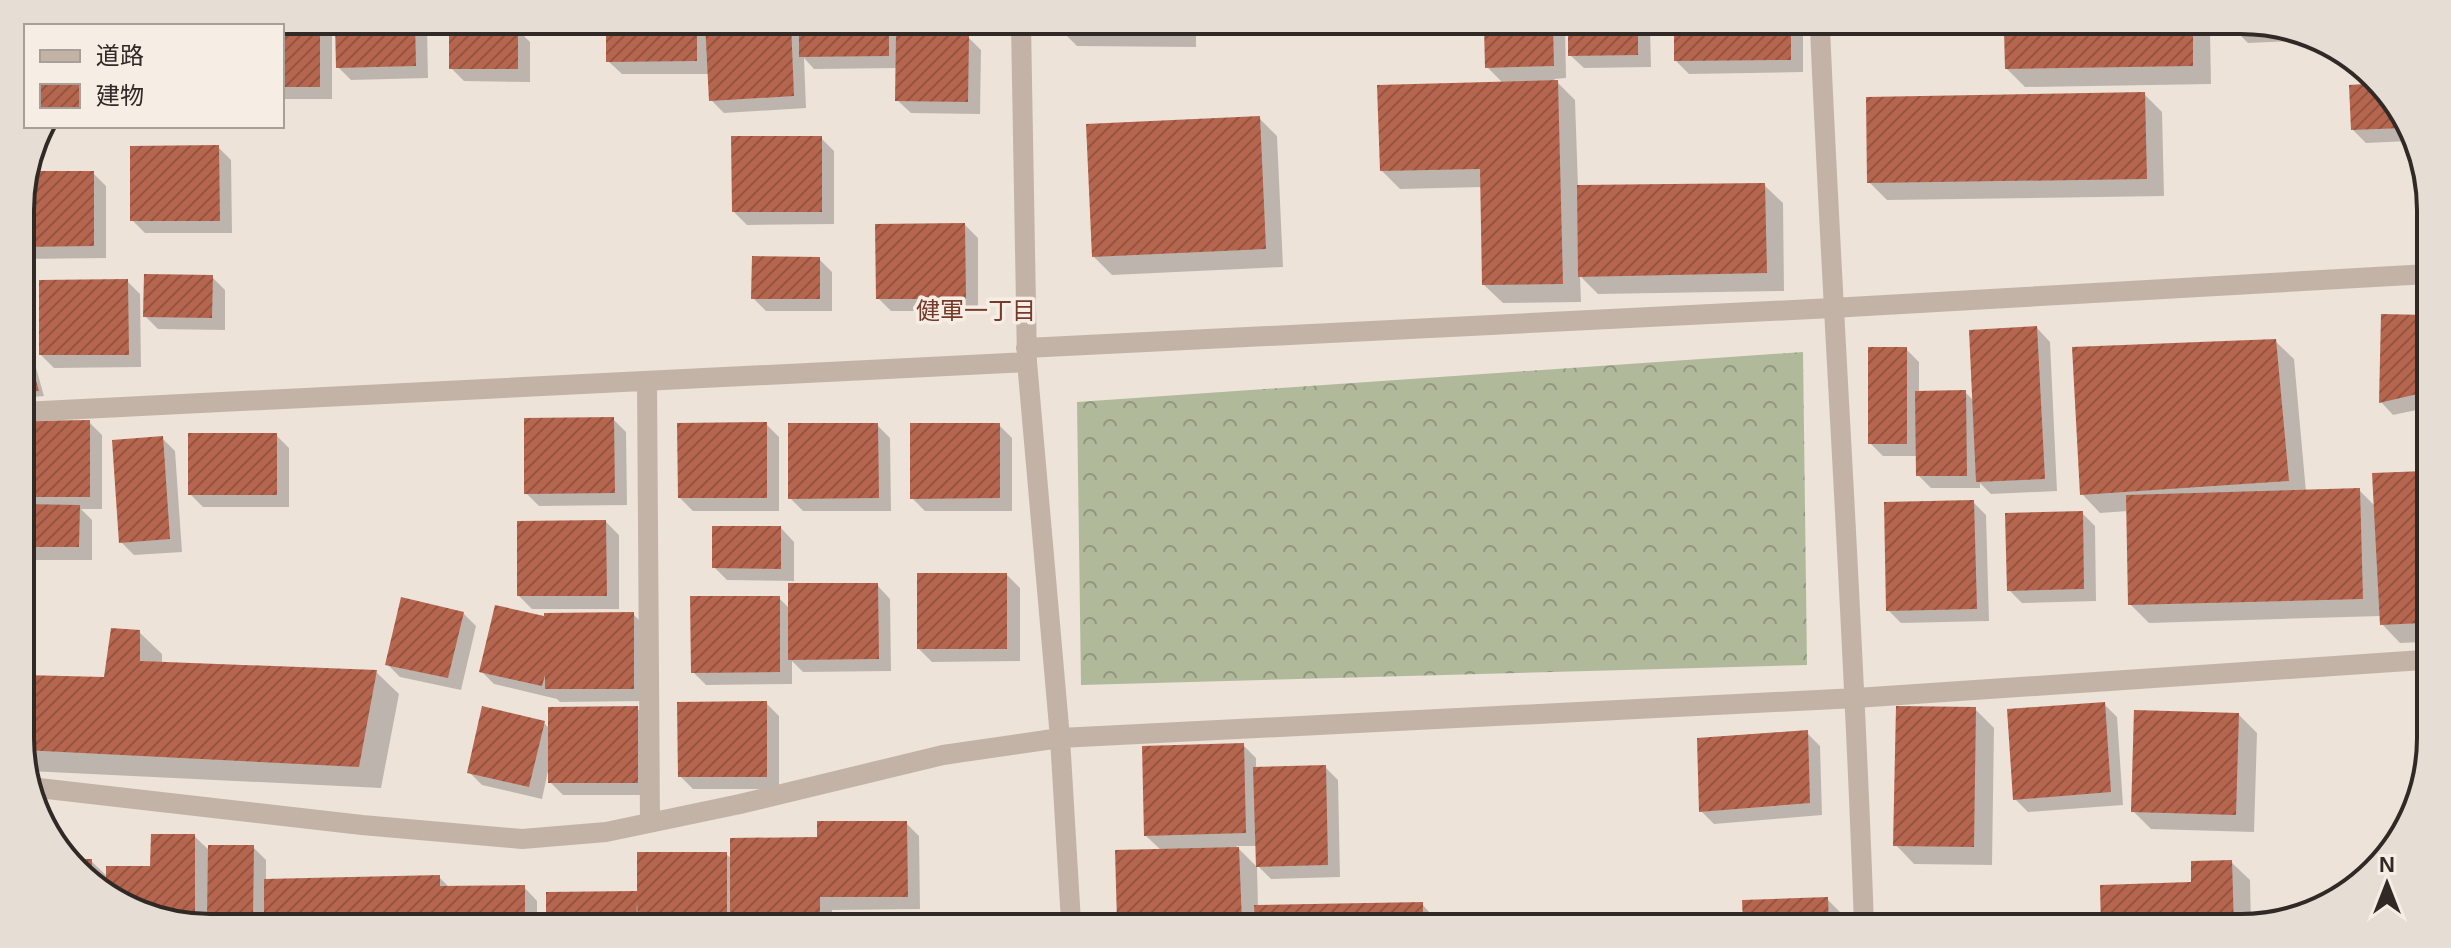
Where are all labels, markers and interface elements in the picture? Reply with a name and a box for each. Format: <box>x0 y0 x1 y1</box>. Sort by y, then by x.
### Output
legend <box>24 24 284 128</box>
text: 道路 <box>96 42 144 69</box>
text: 建物 <box>96 82 144 109</box>
district label: 健軍一丁目 <box>916 297 1036 324</box>
north arrow <box>2347 844 2427 924</box>
text: N <box>2379 852 2395 877</box>

